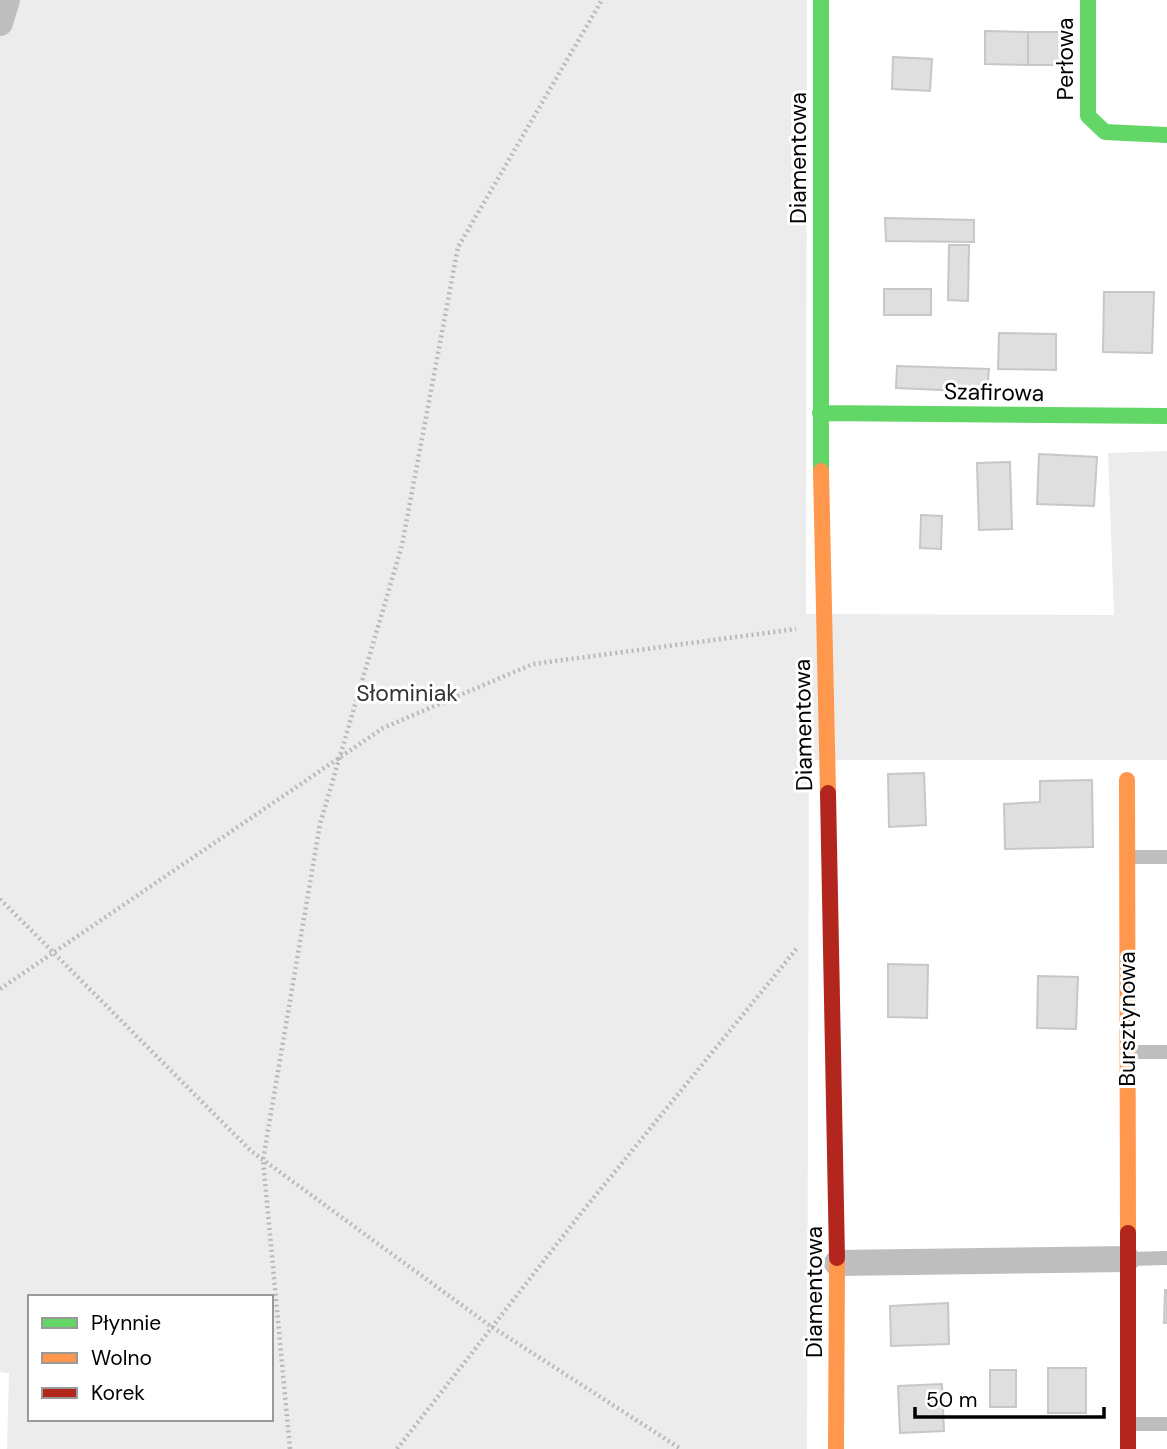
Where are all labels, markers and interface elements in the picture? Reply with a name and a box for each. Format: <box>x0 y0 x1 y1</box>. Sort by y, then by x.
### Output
street label: Perłowa <box>1050 18 1080 100</box>
street label: Diamentowa <box>783 92 813 224</box>
street label: Szafirowa <box>944 376 1044 408</box>
street label: Diamentowa <box>787 659 819 791</box>
park label: Słominiak <box>356 678 458 708</box>
street label: Bursztynowa <box>1112 951 1142 1087</box>
street label: Diamentowa <box>799 1226 829 1358</box>
legend <box>28 1295 273 1421</box>
text: Płynnie <box>91 1309 161 1337</box>
text: Wolno <box>91 1344 152 1372</box>
scale bar <box>915 1376 1104 1420</box>
text: Korek <box>91 1379 145 1407</box>
text: 50 m <box>926 1386 977 1414</box>

